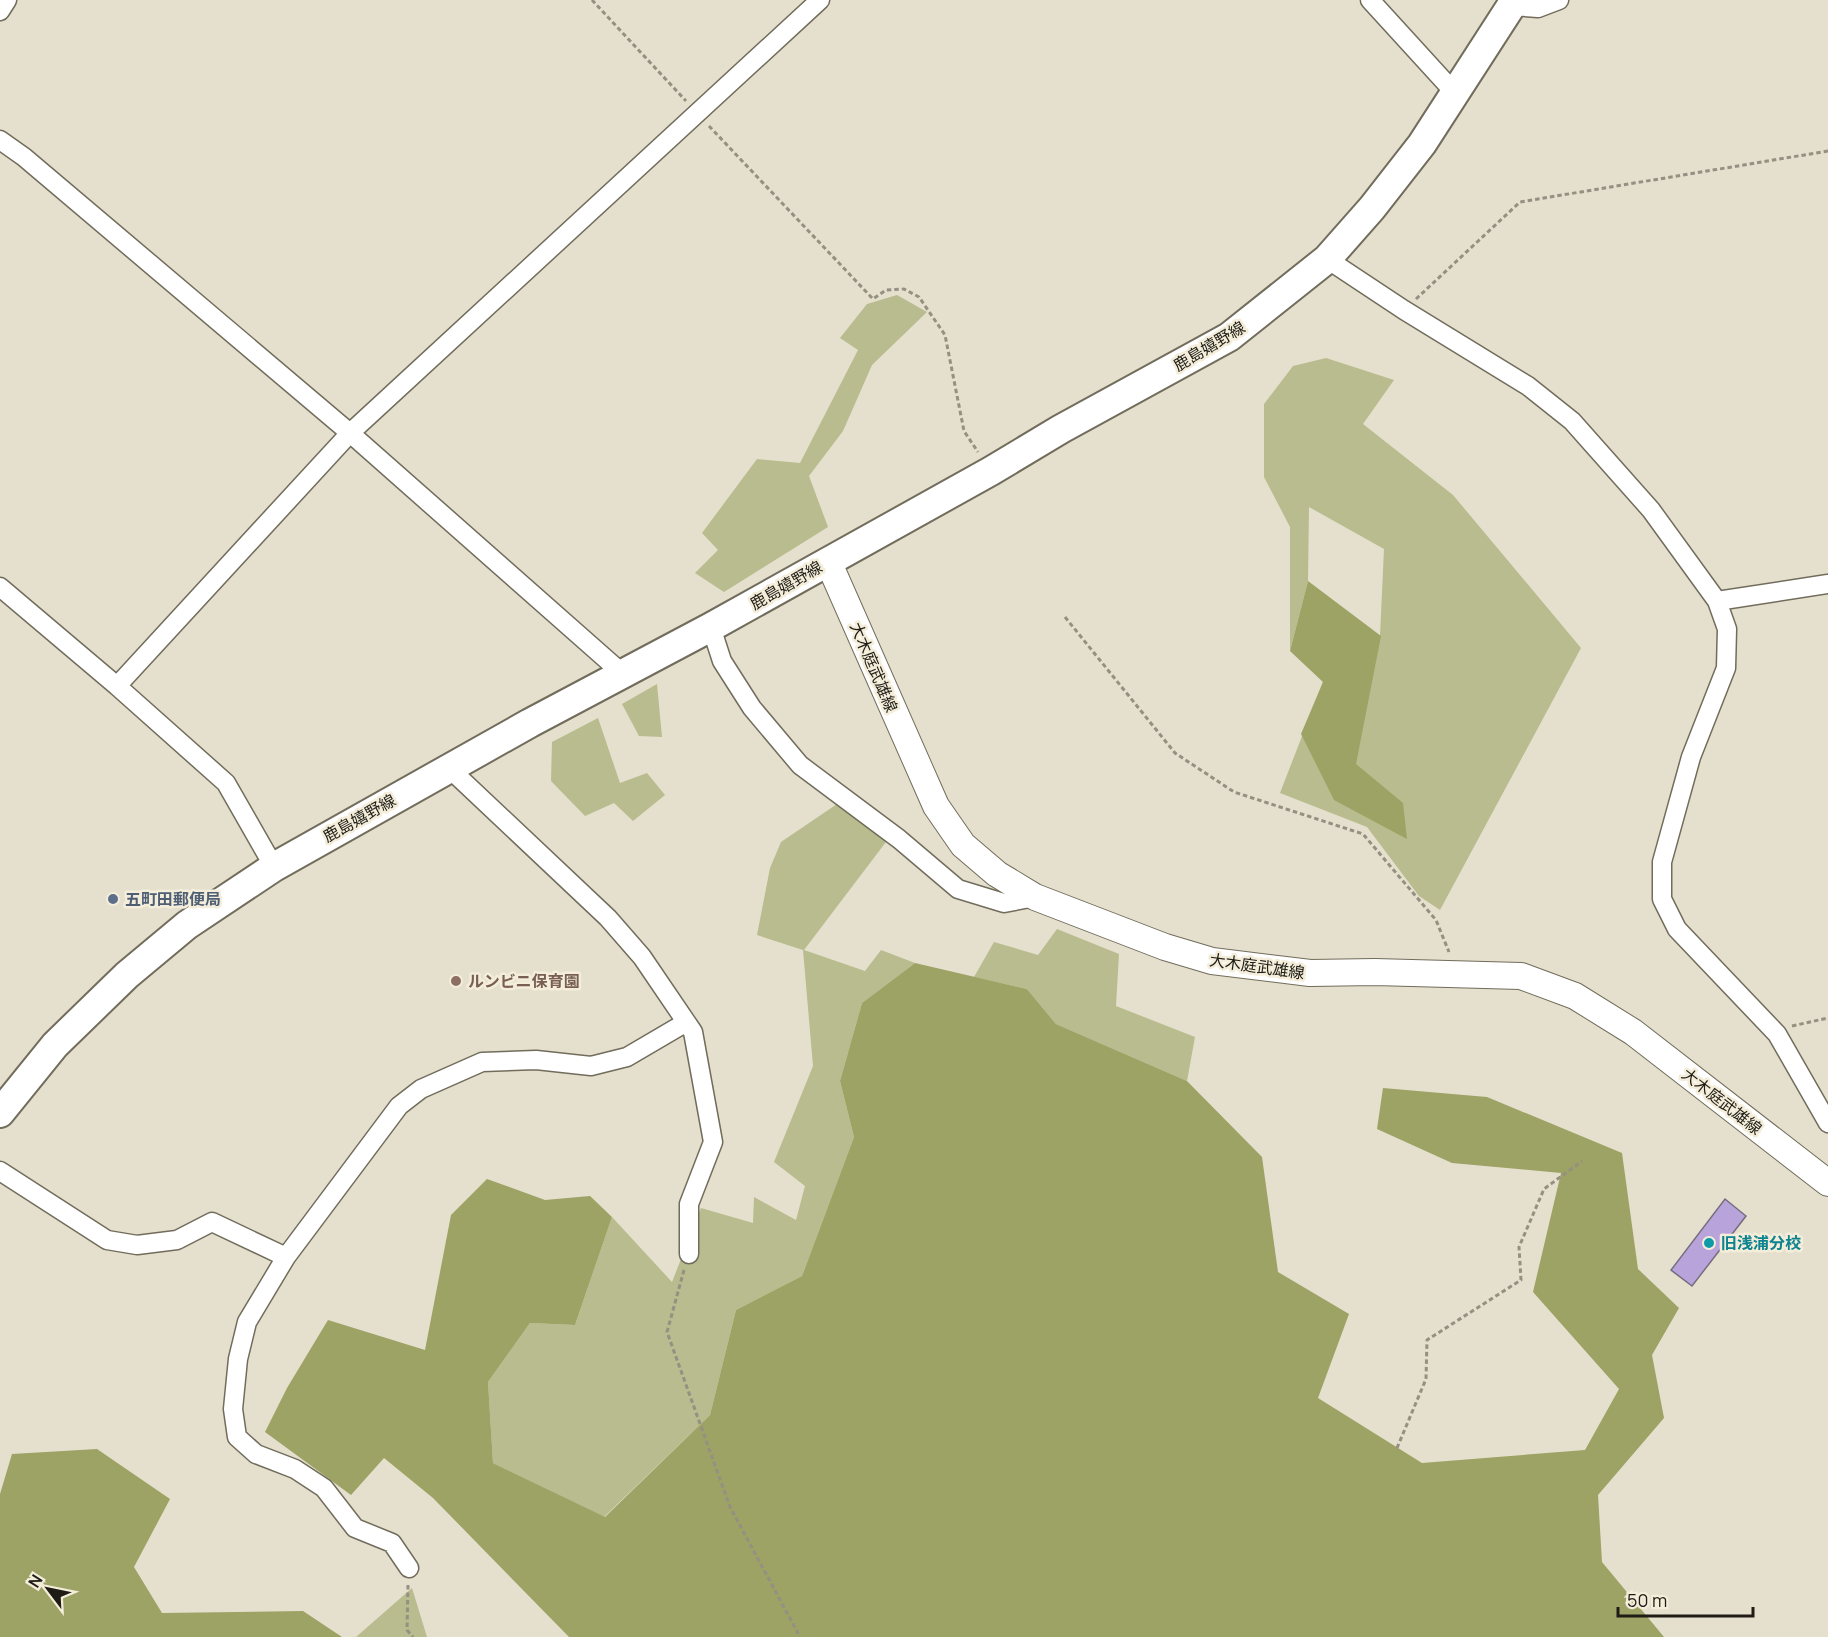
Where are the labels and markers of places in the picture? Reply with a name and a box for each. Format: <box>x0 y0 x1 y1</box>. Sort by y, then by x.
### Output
place label: 五町田郵便局 <box>125 888 221 910</box>
marker: 五町田郵便局 <box>106 892 120 906</box>
place label: ルンビニ保育園 <box>468 970 580 992</box>
marker: ルンビニ保育園 <box>449 974 463 988</box>
place label: 旧浅浦分校 <box>1721 1232 1801 1254</box>
marker: 旧浅浦分校 <box>1702 1236 1716 1250</box>

